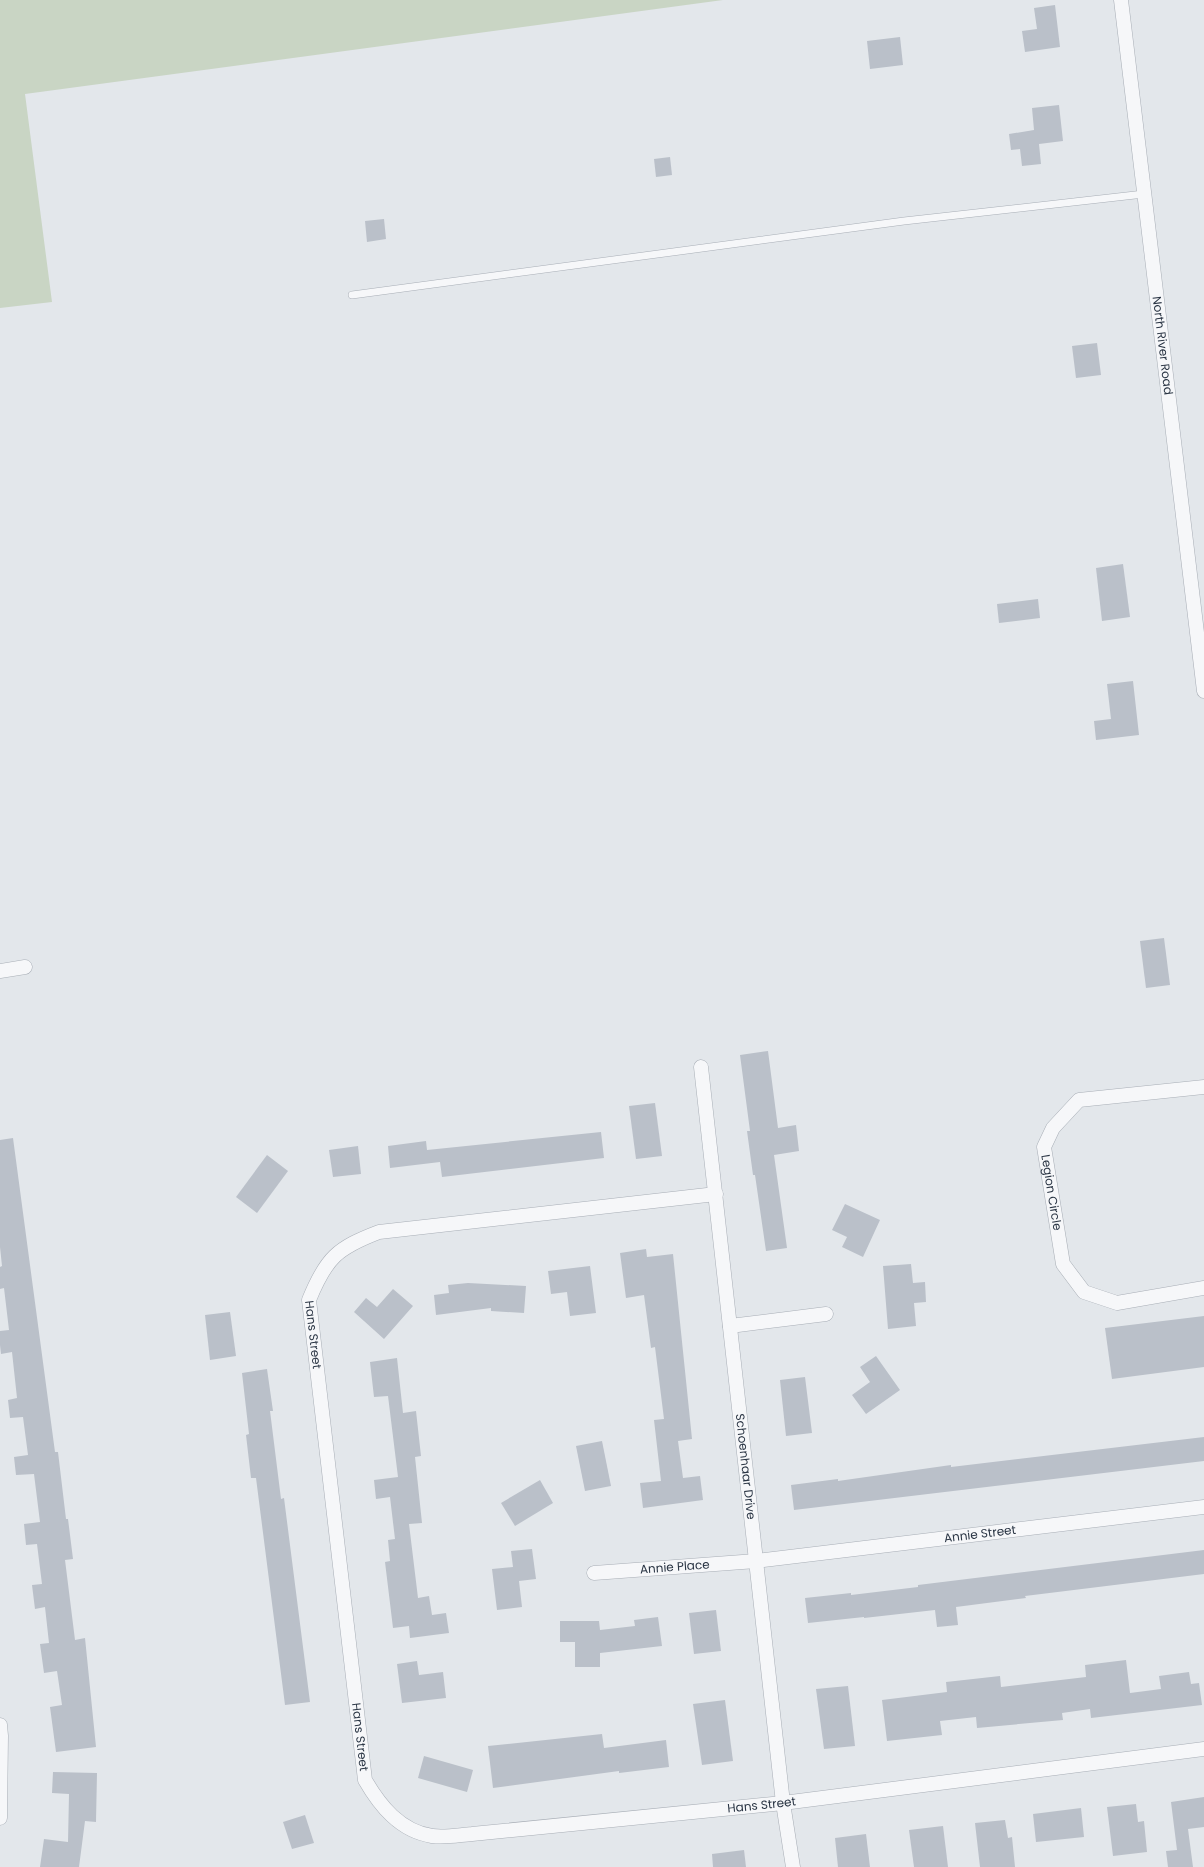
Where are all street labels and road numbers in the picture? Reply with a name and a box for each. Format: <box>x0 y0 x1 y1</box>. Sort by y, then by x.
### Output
street label: North River Road <box>1149 295 1177 396</box>
street label: Legion Circle <box>1037 1153 1066 1232</box>
street label: Hans Street <box>301 1299 326 1370</box>
street label: Schoenhaar Drive <box>732 1413 760 1520</box>
street label: Annie Street <box>943 1521 1017 1546</box>
street label: Annie Place <box>639 1555 710 1578</box>
street label: Hans Street <box>348 1702 373 1772</box>
street label: Hans Street <box>727 1792 797 1817</box>

